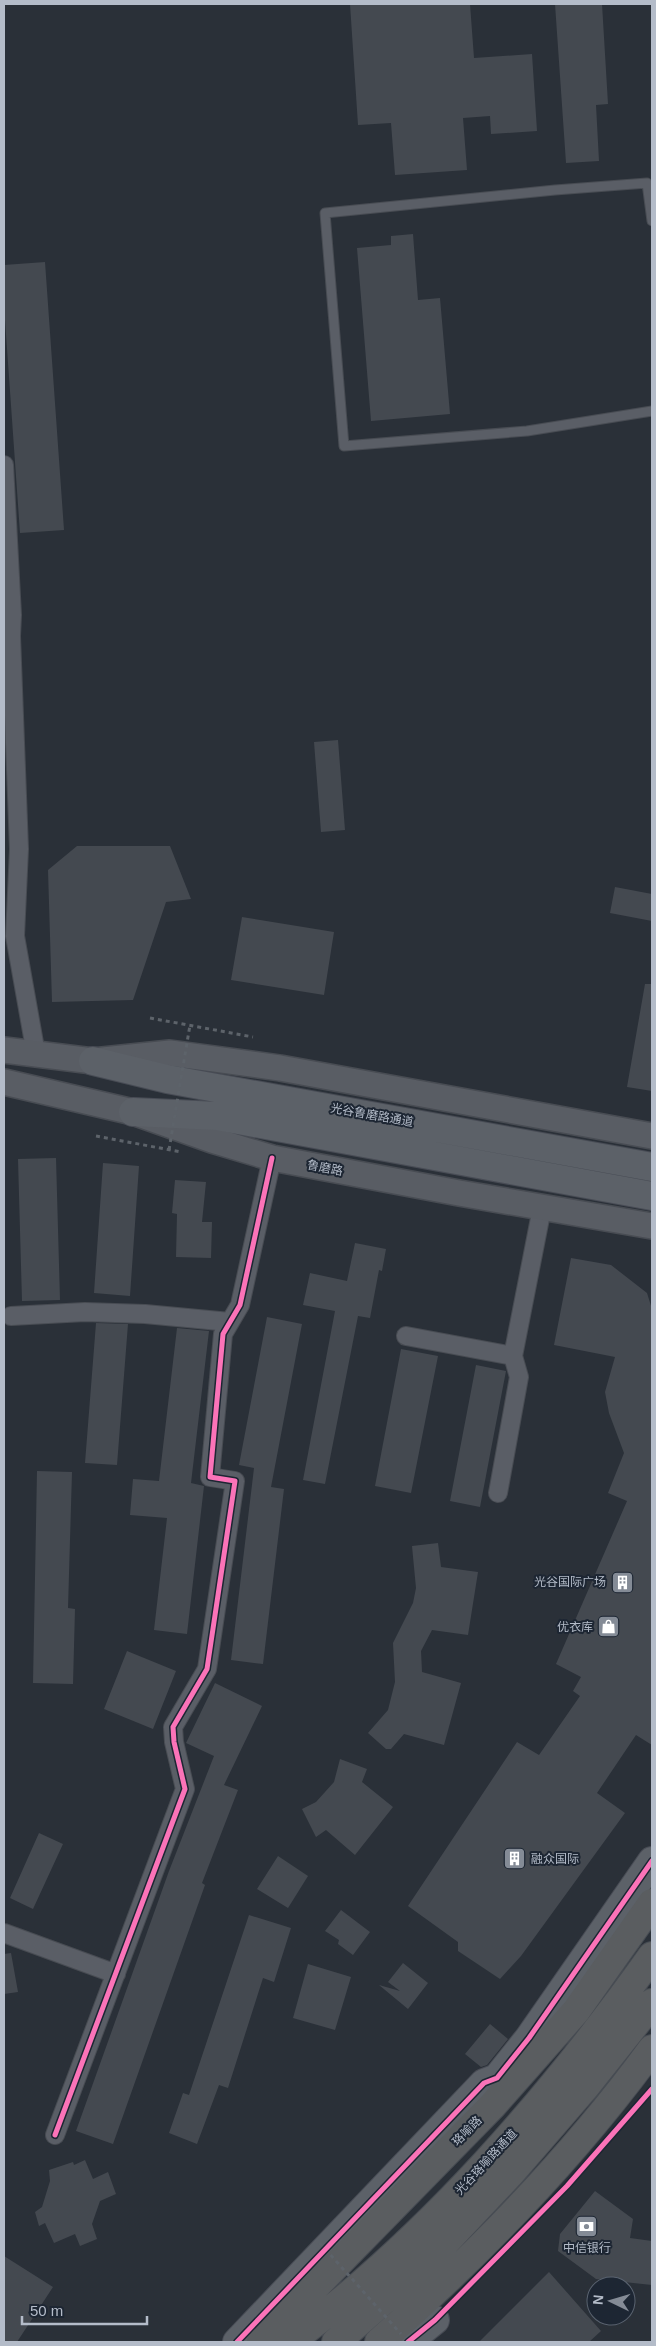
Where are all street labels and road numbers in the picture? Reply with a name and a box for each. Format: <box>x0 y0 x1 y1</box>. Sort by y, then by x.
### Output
street label: 光谷鲁磨路通道 <box>329 1101 415 1129</box>
street label: 鲁磨路 <box>306 1158 344 1178</box>
street label: 珞喻路 <box>449 2113 485 2149</box>
street label: 光谷珞喻路通道 <box>452 2127 520 2197</box>

